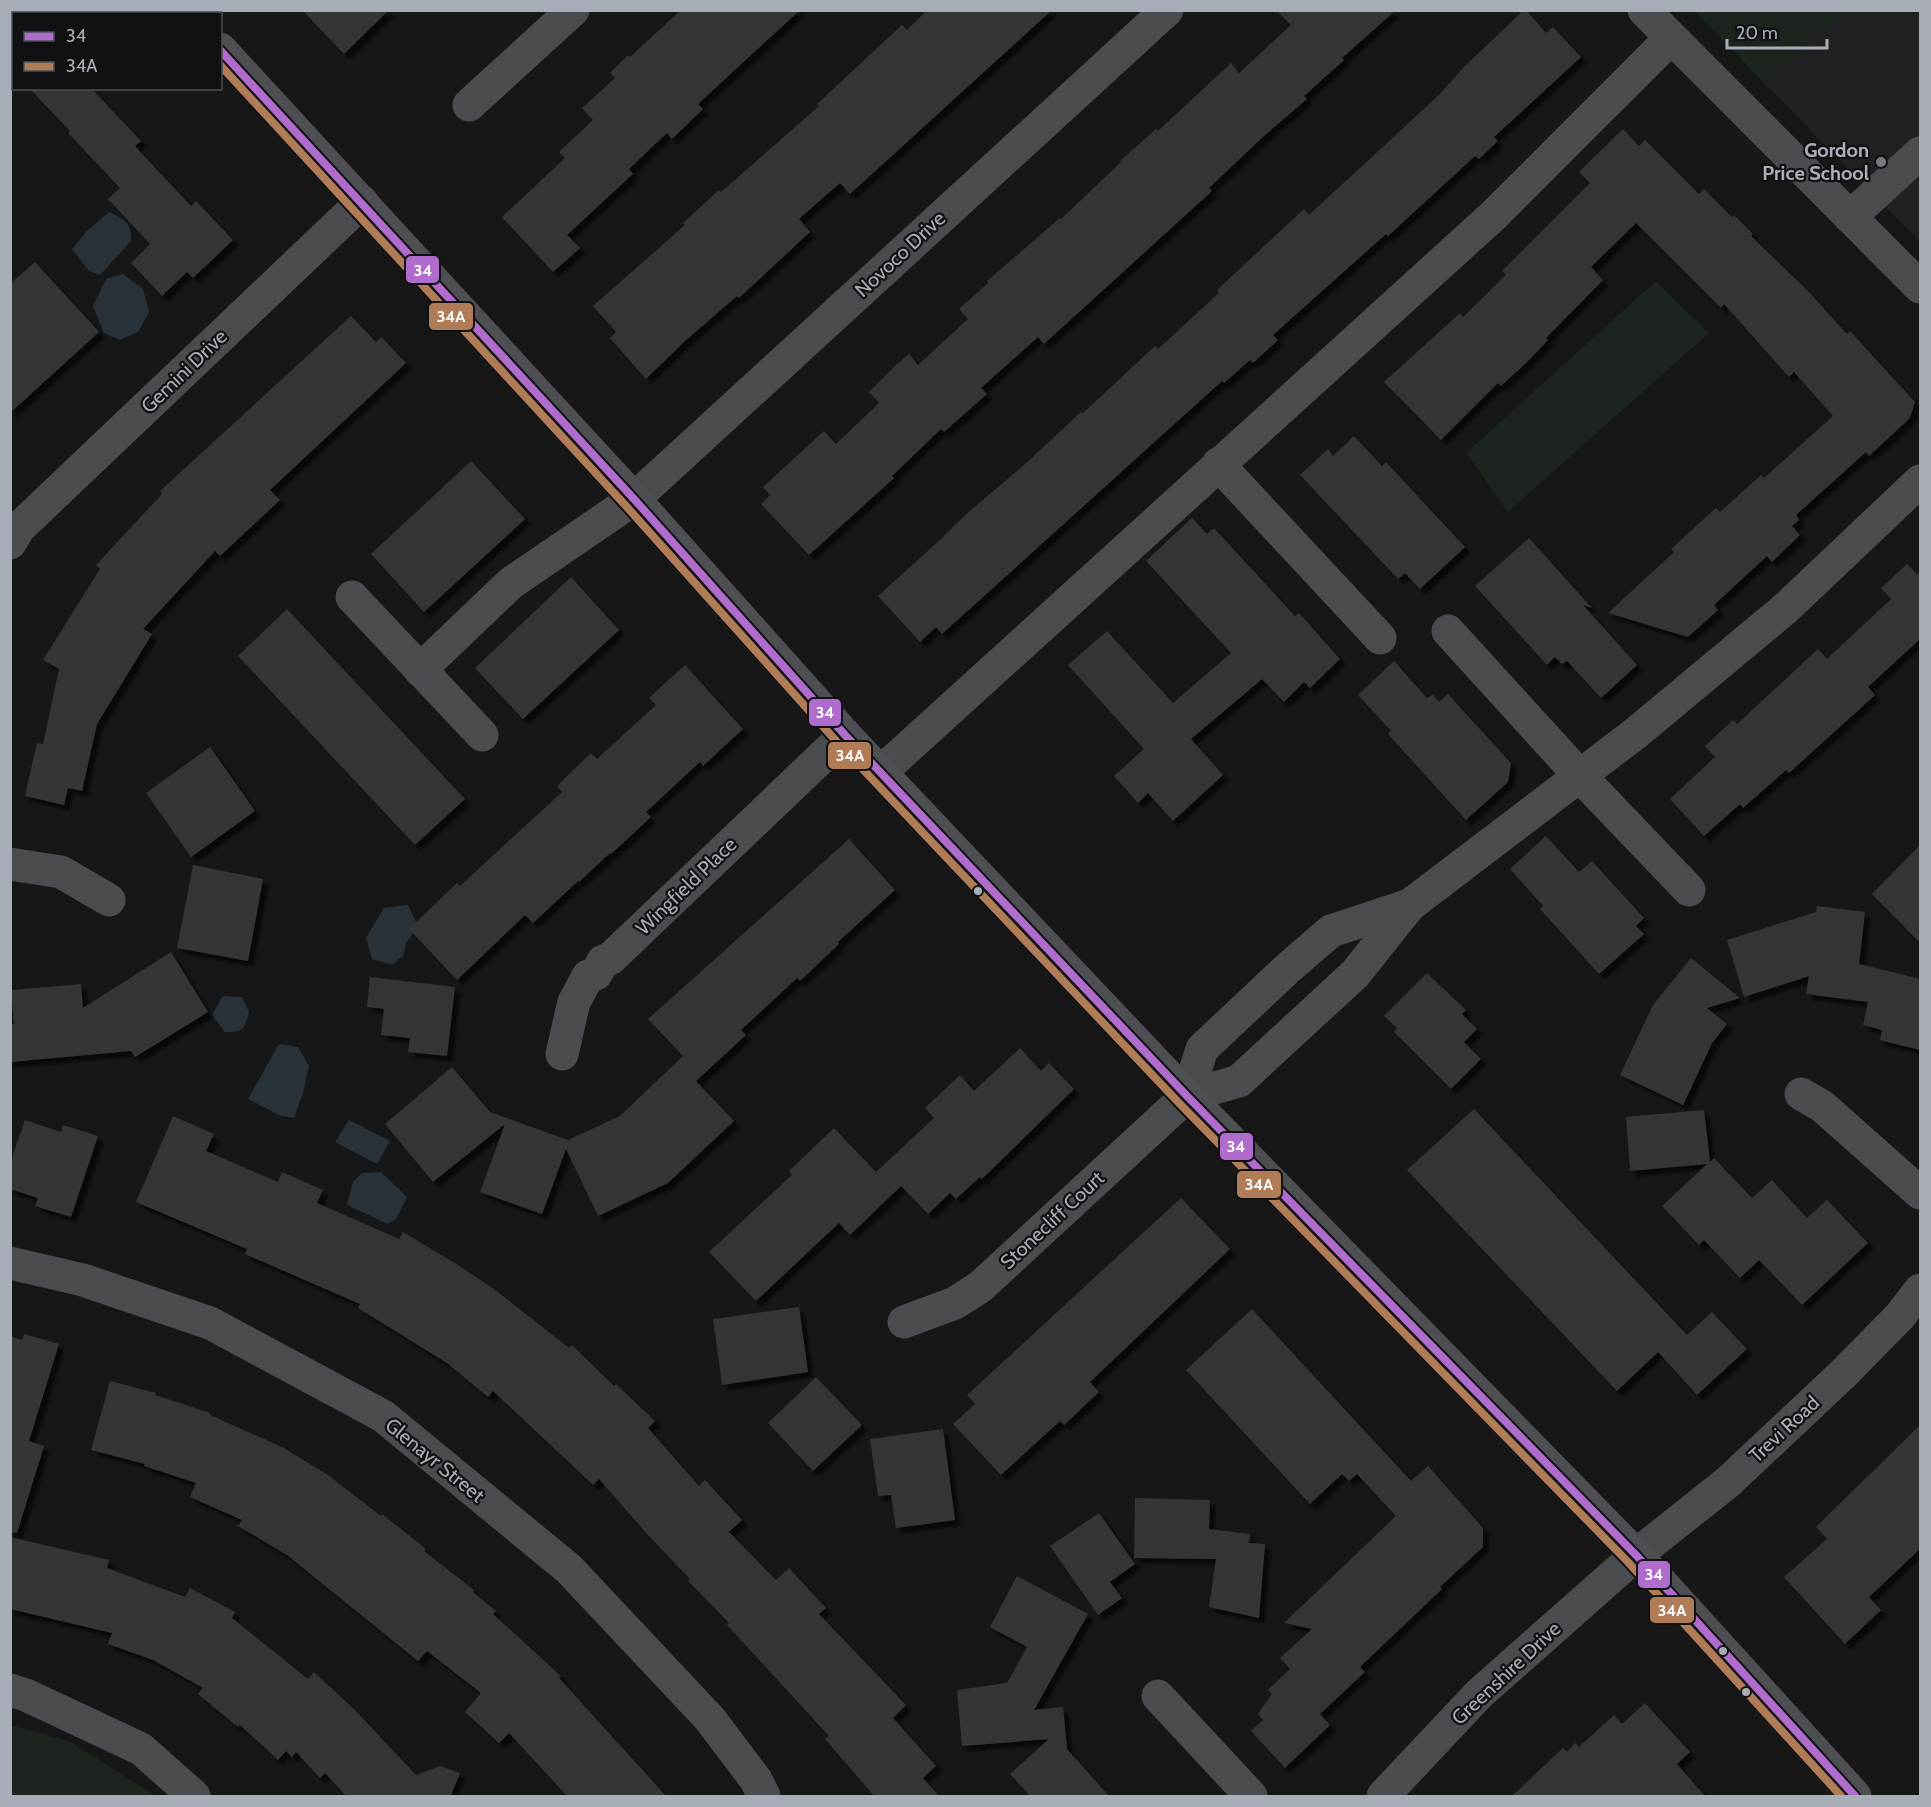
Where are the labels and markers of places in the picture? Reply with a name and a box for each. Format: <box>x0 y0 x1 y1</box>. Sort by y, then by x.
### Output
place label: Gordon Price School <box>1762 138 1869 185</box>
marker: Gordon Price School <box>1874 155 1888 169</box>
unlabelled marker <box>972 885 984 897</box>
unlabelled marker <box>1717 1645 1729 1657</box>
unlabelled marker <box>1740 1686 1752 1698</box>

